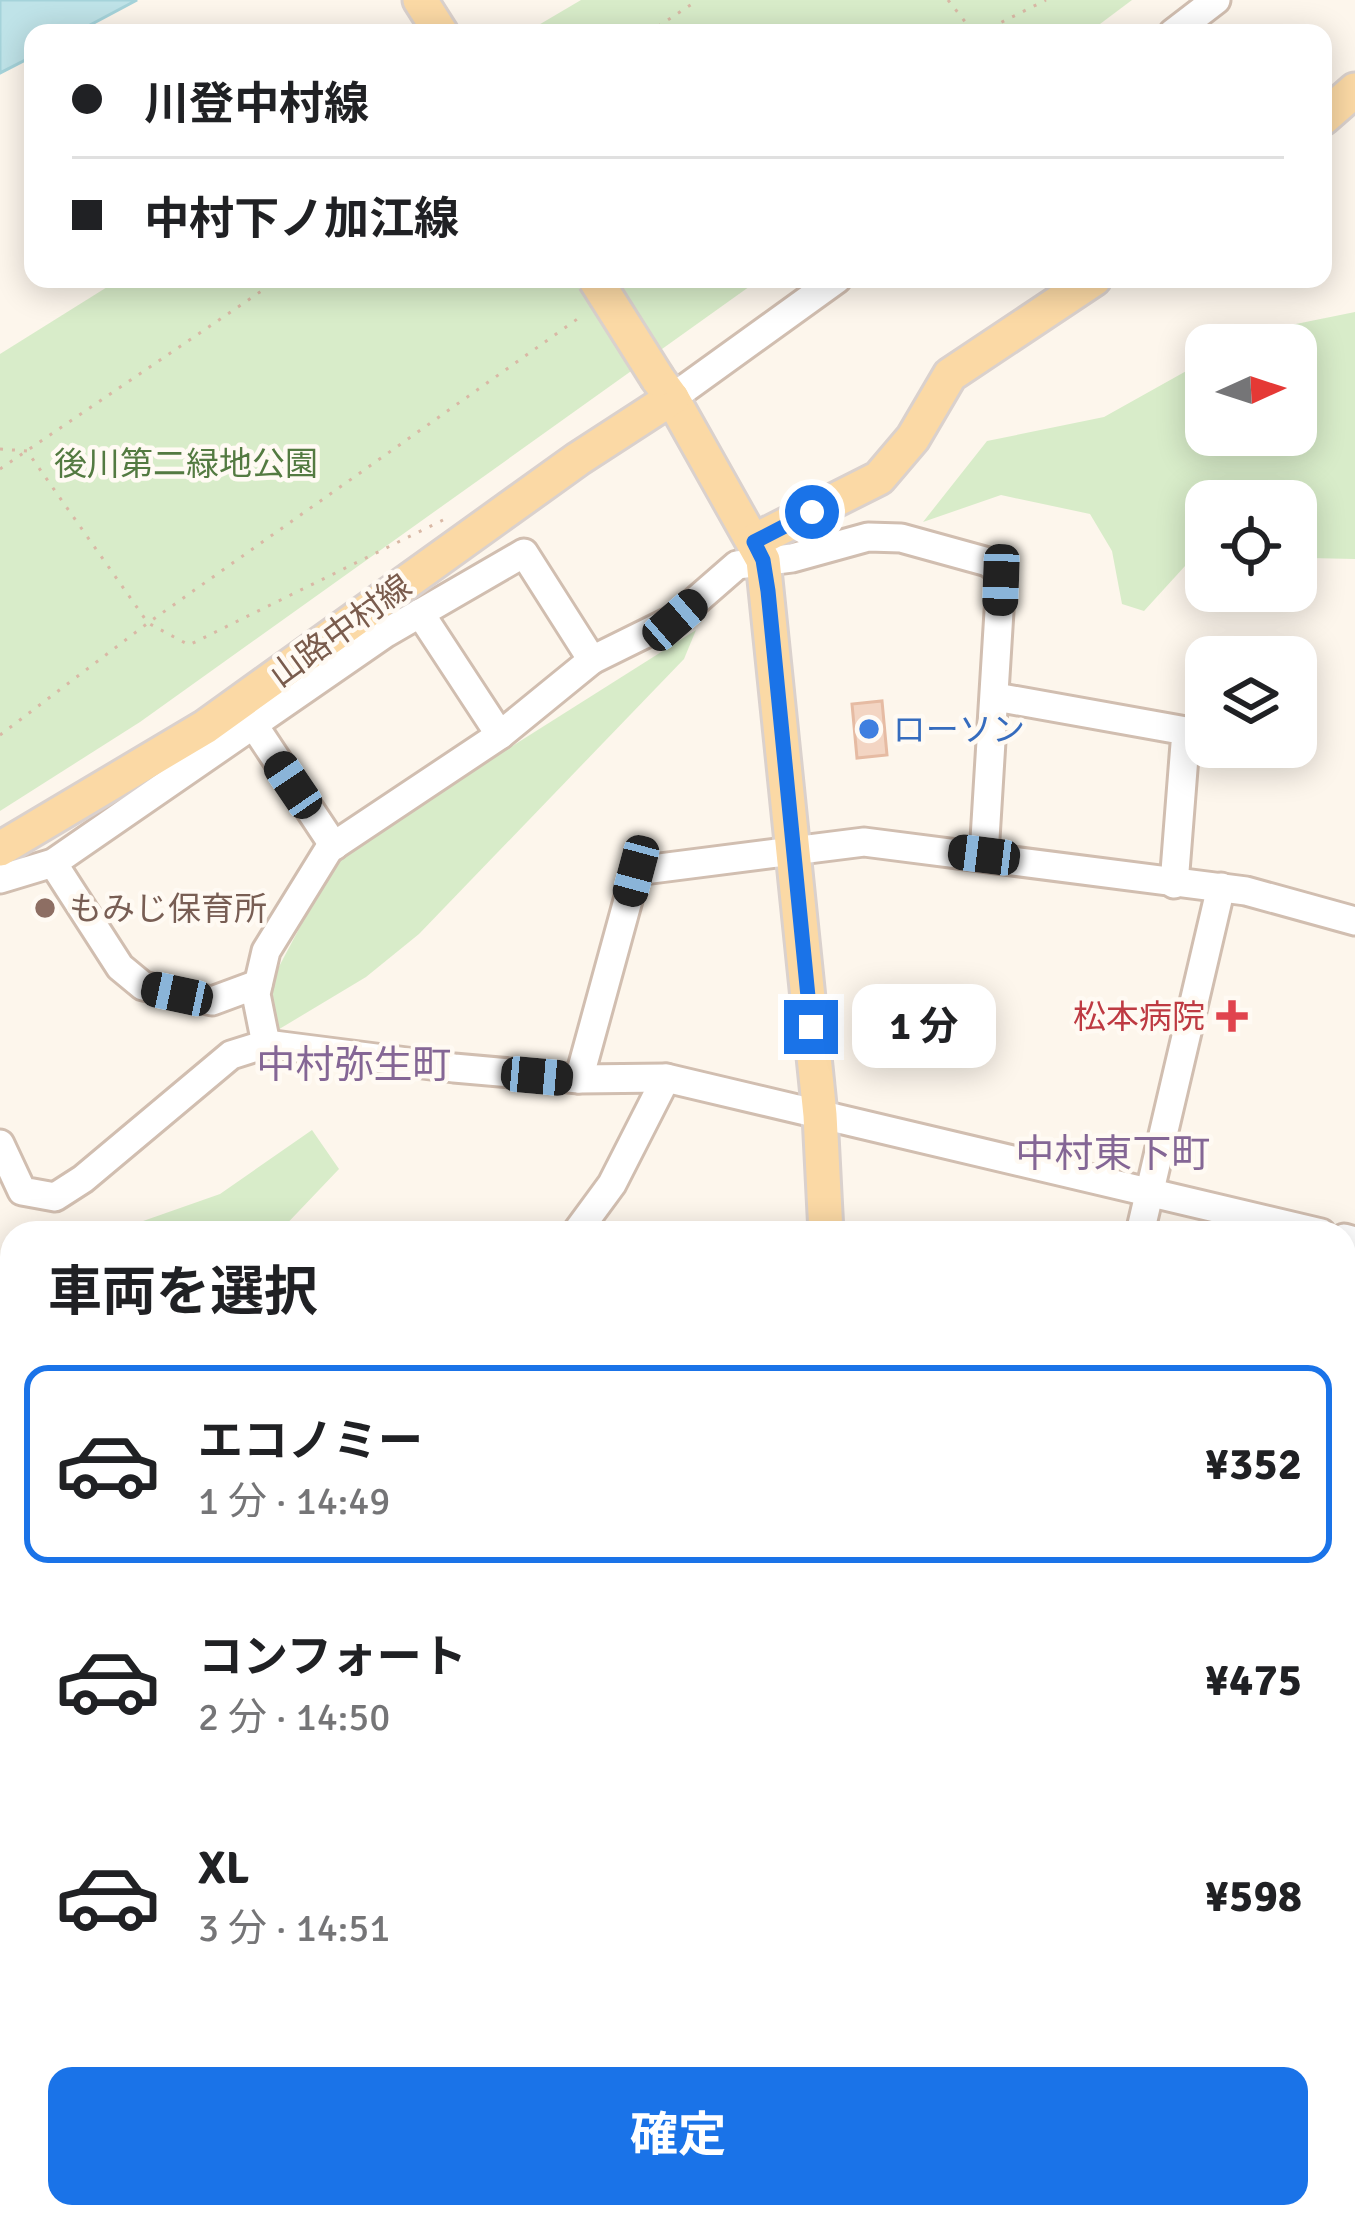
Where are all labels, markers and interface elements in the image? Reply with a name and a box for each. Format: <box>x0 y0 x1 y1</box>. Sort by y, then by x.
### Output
text: 川登中村線 <box>144 77 369 132</box>
text: 中村下ノ加江線 <box>144 192 459 247</box>
north arrow <box>1185 324 1317 456</box>
map controls <box>1185 324 1317 768</box>
park label: 後川第二緑地公園 <box>54 444 318 485</box>
button: locate <box>1185 480 1317 612</box>
route start <box>785 485 839 539</box>
car <box>982 543 1020 617</box>
street label: 山路中村線 <box>262 566 420 696</box>
car <box>636 583 714 657</box>
button: layers <box>1185 636 1317 768</box>
place label: ローソン <box>893 710 1025 751</box>
marker: ローソン <box>856 716 882 742</box>
car <box>258 745 328 825</box>
car <box>609 832 663 910</box>
car <box>946 833 1022 877</box>
place label: もみじ保育所 <box>69 889 267 930</box>
marker: もみじ保育所 <box>32 895 58 921</box>
car <box>138 969 216 1019</box>
callout: 1 分 <box>853 985 997 1069</box>
place label: 松本病院 <box>1073 997 1205 1038</box>
route end <box>784 1000 838 1054</box>
marker: 松本病院 <box>1216 1000 1248 1032</box>
text: 1 分 <box>890 1002 958 1050</box>
district label: 中村弥生町 <box>256 1041 452 1089</box>
car <box>500 1055 574 1097</box>
district label: 中村東下町 <box>1015 1130 1211 1178</box>
text: 車両を選択 <box>48 1259 318 1326</box>
icon: car <box>54 1410 162 1518</box>
text: エコノミー <box>198 1414 423 1469</box>
text: ¥352 <box>1205 1437 1302 1492</box>
text: 1 分 · 14:49 <box>198 1477 390 1525</box>
icon: car <box>54 1626 162 1734</box>
text: コンフォート <box>198 1630 467 1685</box>
text: ¥475 <box>1205 1653 1302 1708</box>
text: 2 分 · 14:50 <box>198 1693 390 1741</box>
text: XL <box>198 1841 249 1896</box>
icon: car <box>54 1842 162 1950</box>
text: ¥598 <box>1205 1869 1302 1924</box>
text: 3 分 · 14:51 <box>198 1904 390 1952</box>
button: 確定 <box>48 2067 1308 2205</box>

